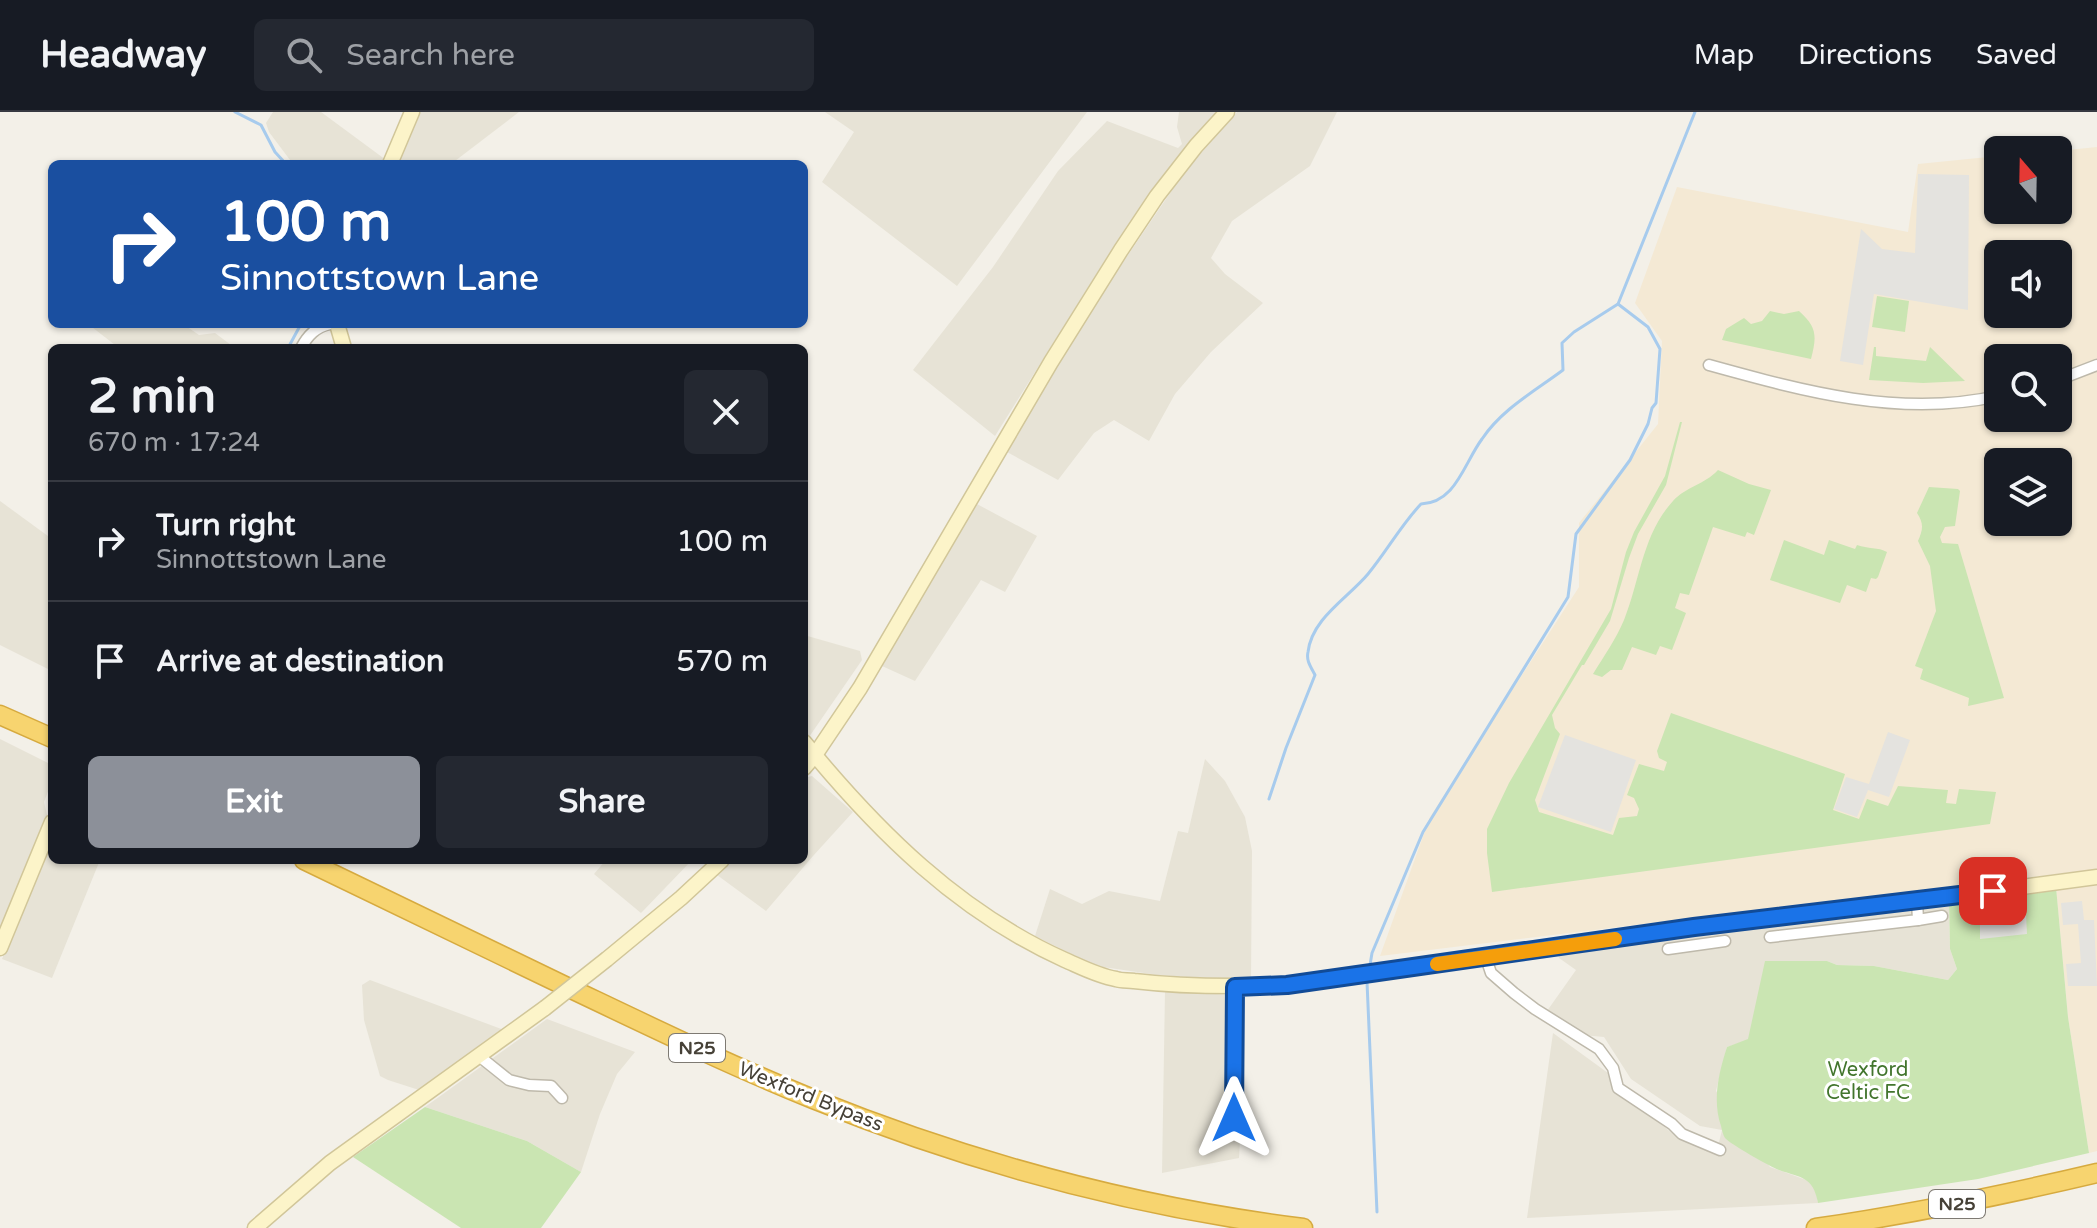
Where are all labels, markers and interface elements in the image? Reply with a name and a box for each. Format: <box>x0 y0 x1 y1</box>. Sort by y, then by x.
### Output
search box <box>254 19 814 91</box>
text: Headway <box>40 32 206 78</box>
icon: search <box>282 33 326 77</box>
text: Search here <box>346 37 515 74</box>
text: Map <box>1694 38 1754 72</box>
text: Directions <box>1798 38 1932 72</box>
text: Saved <box>1976 38 2057 72</box>
north arrow <box>1984 136 2072 224</box>
map controls <box>1984 136 2072 536</box>
text: 100 m <box>220 189 391 256</box>
icon: right <box>88 192 192 296</box>
button: sound <box>1984 240 2072 328</box>
text: Sinnottstown Lane <box>220 257 539 300</box>
button: search <box>1984 344 2072 432</box>
text: 2 min <box>88 368 216 426</box>
button: close <box>684 370 768 454</box>
text: 670 m · 17:24 <box>88 427 260 458</box>
button: layers <box>1984 448 2072 536</box>
text: Turn right <box>156 507 296 544</box>
icon: right <box>88 519 132 563</box>
text: 100 m <box>676 523 768 560</box>
text: Sinnottstown Lane <box>156 544 387 575</box>
icon: arrive <box>88 639 132 683</box>
text: Arrive at destination <box>156 643 444 680</box>
text: 570 m <box>676 643 768 680</box>
button: Exit <box>88 756 420 848</box>
button: Share <box>436 756 768 848</box>
pin <box>1959 857 2027 925</box>
icon: arrive <box>1971 869 2015 913</box>
road number: N25 <box>669 1034 725 1062</box>
street label: Wexford Bypass <box>735 1057 886 1137</box>
park label: Wexford Celtic FC <box>1826 1058 1910 1105</box>
position arrow <box>1192 1076 1276 1160</box>
road number: N25 <box>1929 1190 1985 1218</box>

